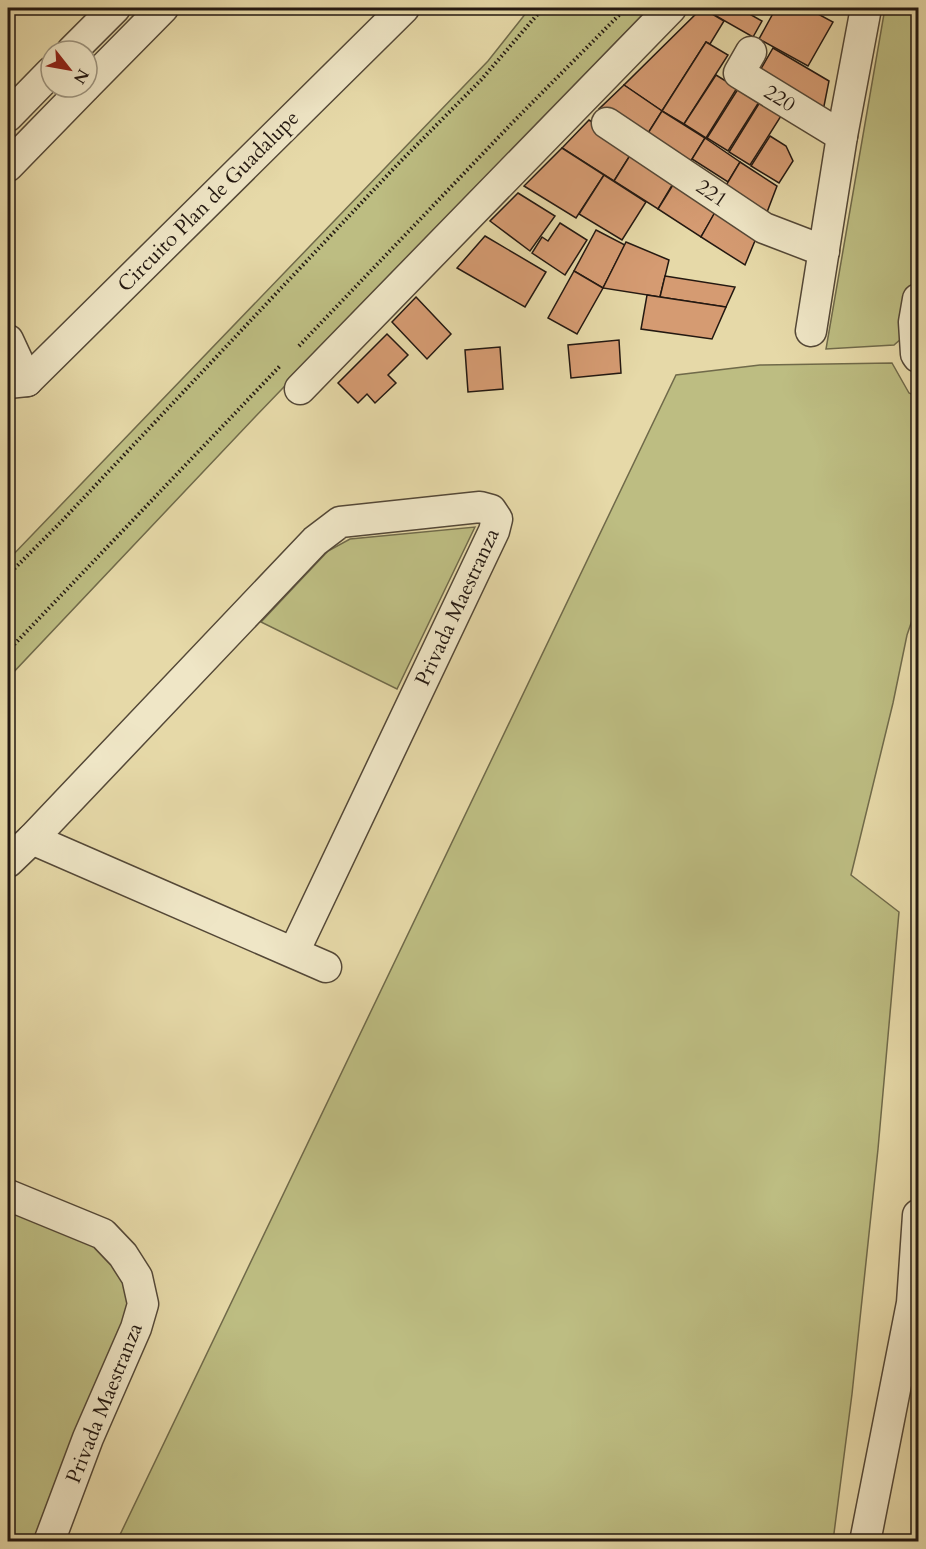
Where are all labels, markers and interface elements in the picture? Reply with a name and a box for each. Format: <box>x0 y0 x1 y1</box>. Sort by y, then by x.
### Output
north arrow <box>39 39 99 99</box>
text: N <box>68 65 94 88</box>
street label: 220 <box>758 78 801 119</box>
street label: Circuito Plan de Guadalupe <box>111 104 306 299</box>
street label: 221 <box>690 172 733 214</box>
street label: Privada Maestranza <box>408 524 507 691</box>
street label: Privada Maestranza <box>59 1319 150 1488</box>

